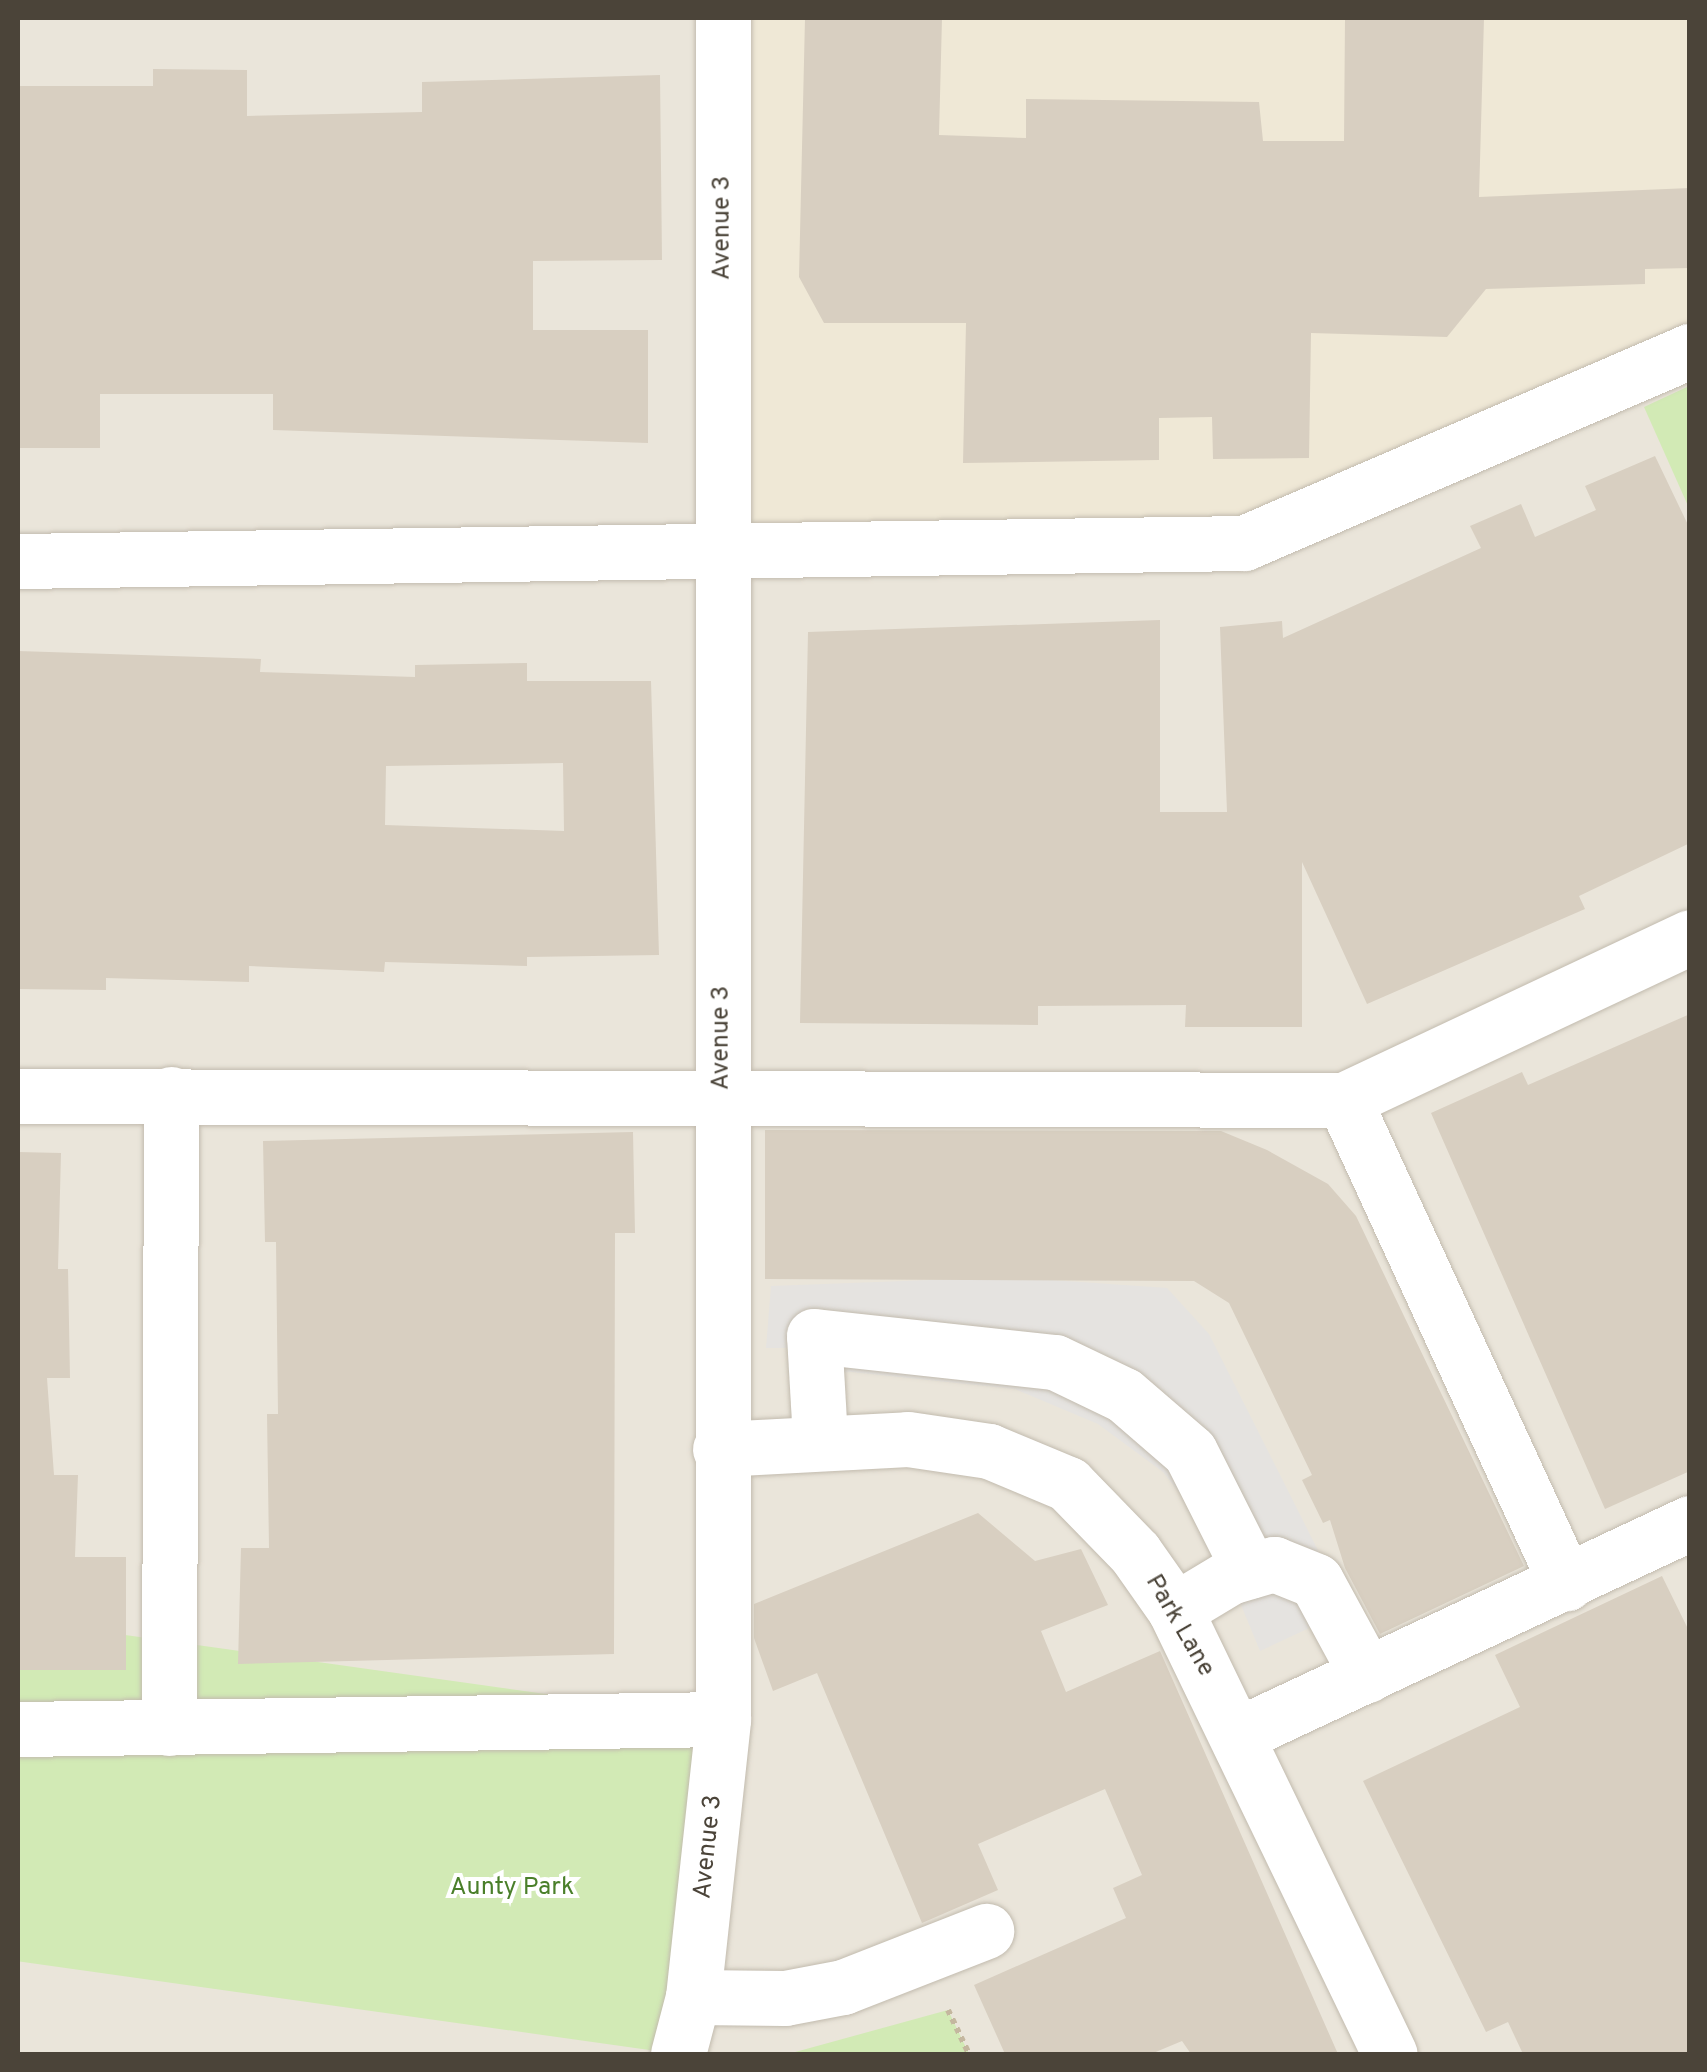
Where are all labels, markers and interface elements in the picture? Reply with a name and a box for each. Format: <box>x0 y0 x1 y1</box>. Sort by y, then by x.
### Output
street label: Avenue 3 <box>708 176 738 280</box>
street label: Avenue 3 <box>707 986 737 1090</box>
street label: Park Lane <box>1138 1570 1220 1682</box>
street label: Avenue 3 <box>689 1793 729 1901</box>
park label: Aunty Park <box>450 1873 574 1903</box>

